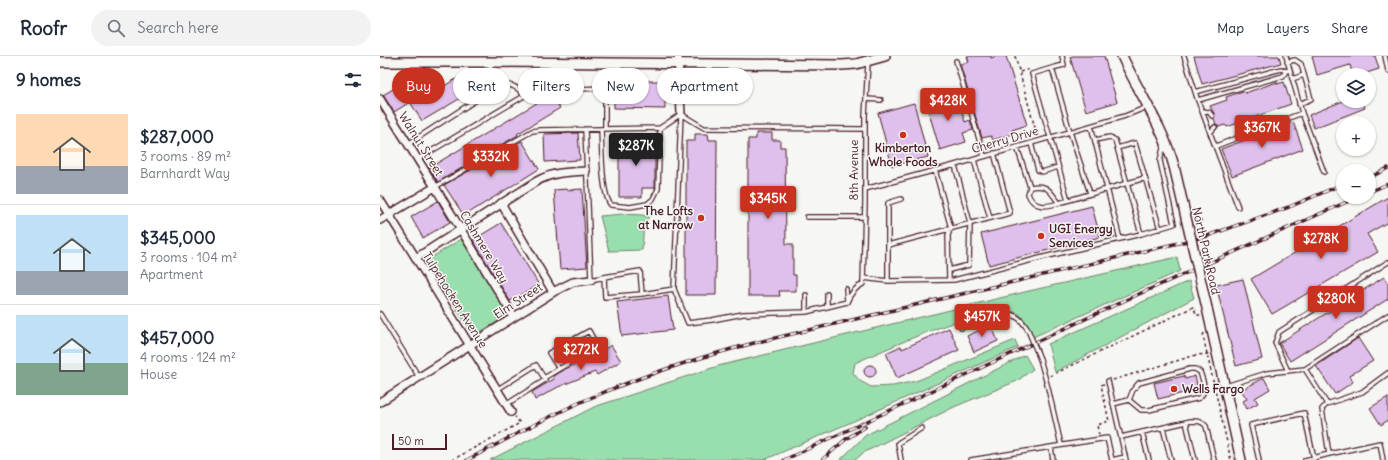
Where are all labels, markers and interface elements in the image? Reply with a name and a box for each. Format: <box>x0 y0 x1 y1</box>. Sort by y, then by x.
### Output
search box <box>91 10 371 46</box>
text: Roofr <box>20 16 67 40</box>
icon: search <box>105 17 127 39</box>
text: Search here <box>137 18 218 37</box>
text: Map <box>1217 19 1244 37</box>
text: Layers <box>1266 19 1309 37</box>
text: Share <box>1331 19 1368 37</box>
chip: Buy <box>392 68 445 104</box>
chip: Rent <box>453 68 510 104</box>
chip: Filters <box>518 68 584 104</box>
chip: New <box>592 68 649 104</box>
chip: Apartment <box>657 68 753 104</box>
map controls <box>1336 68 1376 204</box>
button: layers <box>1336 68 1376 108</box>
text: 9 homes <box>16 69 81 91</box>
icon: filters <box>342 69 364 91</box>
pin: $428K <box>920 88 976 122</box>
text: $428K <box>929 92 967 109</box>
street label: Walnut Street <box>396 109 447 179</box>
pin: $367K <box>1234 115 1290 149</box>
button: + <box>1336 116 1376 156</box>
text: $367K <box>1244 119 1280 136</box>
street label: Cherry Drive <box>970 123 1040 156</box>
text: $287,000 <box>140 126 214 148</box>
icon: home <box>48 130 96 178</box>
marker: Kimberton Whole Foods <box>898 130 908 140</box>
pin: $287K <box>608 133 664 167</box>
text: $287K <box>618 137 654 154</box>
street label: 8th Avenue <box>846 140 861 200</box>
place label: Kimberton Whole Foods <box>869 140 938 169</box>
pin: $332K <box>463 144 519 178</box>
text: 3 rooms · 89 m² <box>140 148 231 165</box>
text: $332K <box>472 148 510 165</box>
button: − <box>1336 164 1376 204</box>
text: Barnhardt Way <box>140 165 230 182</box>
pin: $345K <box>740 186 796 220</box>
text: $345K <box>749 190 787 207</box>
place label: The Lofts at Narrow <box>638 203 694 232</box>
street label: North Park Road <box>1189 206 1224 296</box>
street label: Cashmere Way <box>457 208 512 286</box>
marker: The Lofts at Narrow <box>696 213 706 223</box>
place label: UGI Energy Services <box>1049 221 1113 250</box>
pin: $278K <box>1293 226 1349 260</box>
text: $345,000 <box>140 227 216 249</box>
text: $278K <box>1303 230 1339 247</box>
icon: home <box>48 231 96 279</box>
marker: UGI Energy Services <box>1036 231 1046 241</box>
text: 3 rooms · 104 m² <box>140 249 237 266</box>
street label: Tulpehocken Avenue <box>420 249 491 351</box>
text: Apartment <box>140 266 203 283</box>
street label: Elm Street <box>491 279 545 322</box>
pin: $280K <box>1308 286 1364 320</box>
text: $280K <box>1317 290 1355 307</box>
pin: $457K <box>954 304 1010 338</box>
text: $457K <box>964 308 1000 325</box>
text: $457,000 <box>140 327 214 349</box>
icon: home <box>48 331 96 379</box>
pin: $272K <box>553 337 609 371</box>
text: $272K <box>563 341 599 358</box>
text: 4 rooms · 124 m² <box>140 349 236 366</box>
text: House <box>140 366 177 383</box>
place label: Wells Fargo <box>1182 381 1244 397</box>
marker: Wells Fargo <box>1169 384 1179 394</box>
scale bar <box>392 432 447 451</box>
text: 50 m <box>398 434 424 448</box>

